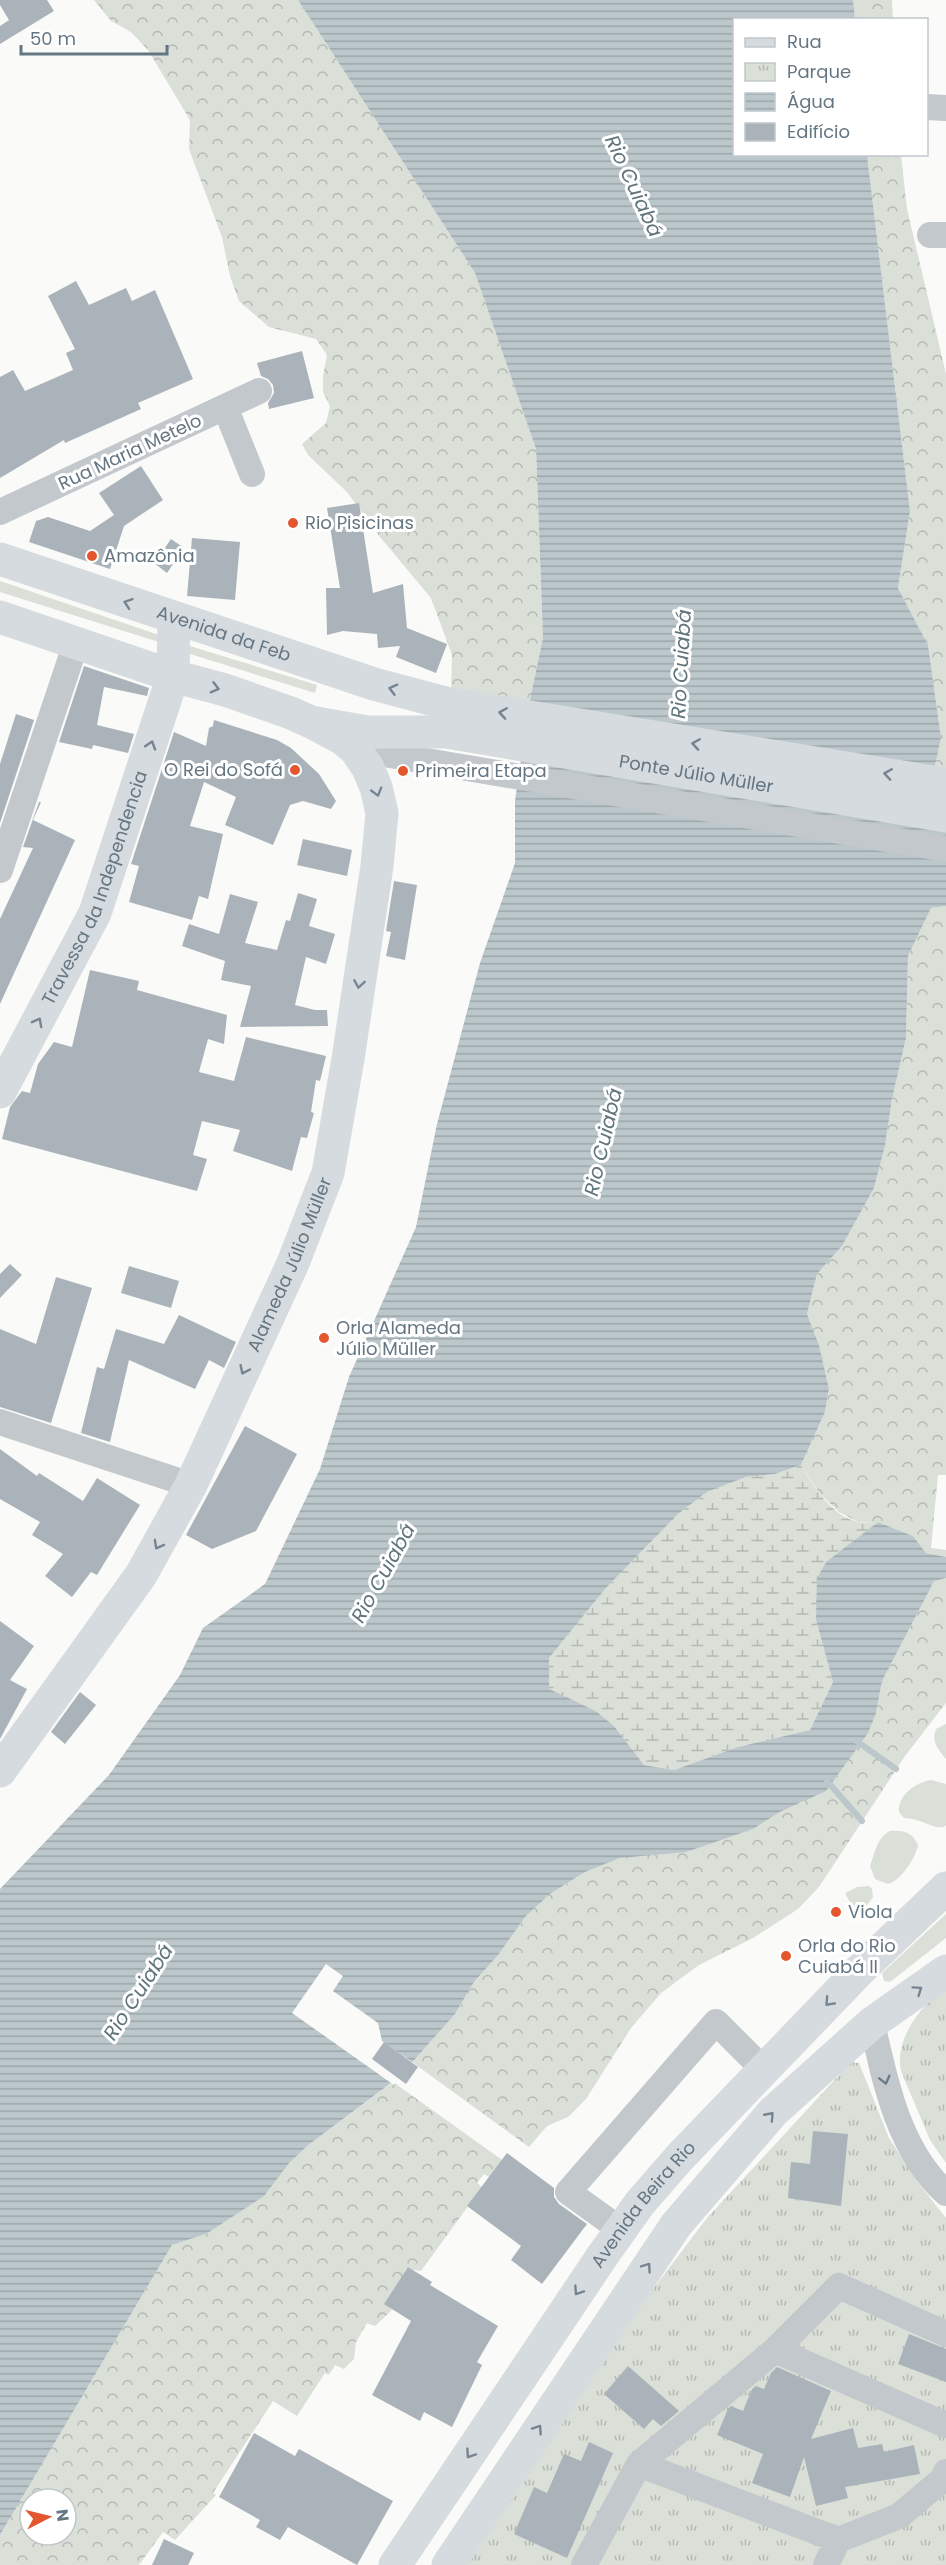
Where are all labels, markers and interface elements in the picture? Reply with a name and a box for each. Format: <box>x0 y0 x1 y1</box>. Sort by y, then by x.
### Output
scale bar <box>21 18 166 56</box>
legend <box>733 18 928 156</box>
text: 50 m <box>30 26 76 51</box>
text: Rua <box>787 29 822 54</box>
text: Parque <box>787 59 851 84</box>
text: Água <box>787 89 835 114</box>
text: Edifício <box>787 119 850 144</box>
water label: Rio Cuiabá <box>598 130 670 242</box>
street label: Rua Maria Metelo <box>54 407 206 496</box>
place label: Rio Pisicinas <box>305 510 414 535</box>
marker: Rio Pisicinas <box>286 516 300 530</box>
place label: Amazônia <box>104 543 195 568</box>
marker: Amazônia <box>85 549 99 563</box>
one-way arrow <box>123 597 133 610</box>
street label: Avenida da Feb <box>154 599 294 667</box>
water label: Rio Cuiabá <box>664 609 698 719</box>
one-way arrow <box>210 680 220 693</box>
one-way arrow <box>388 684 399 696</box>
one-way arrow <box>498 707 508 720</box>
one-way arrow <box>691 738 700 750</box>
one-way arrow <box>143 740 156 751</box>
street label: Ponte Júlio Müller <box>617 748 776 799</box>
place label: O Rei do Sofá <box>164 757 283 782</box>
place label: Primeira Etapa <box>415 758 547 783</box>
marker: O Rei do Sofá <box>288 763 302 777</box>
marker: Primeira Etapa <box>396 764 410 778</box>
street label: Travessa da Independencia <box>36 767 153 1009</box>
one-way arrow <box>884 769 893 781</box>
one-way arrow <box>370 786 382 797</box>
one-way arrow <box>353 979 366 989</box>
one-way arrow <box>31 1017 43 1028</box>
water label: Rio Cuiabá <box>577 1085 629 1199</box>
street label: Alameda Júlio Müller <box>241 1173 337 1356</box>
place label: Orla Alameda Júlio Müller <box>336 1315 461 1361</box>
marker: Orla Alameda Júlio Müller <box>317 1331 331 1345</box>
one-way arrow <box>239 1363 251 1374</box>
water label: Rio Cuiabá <box>344 1518 422 1628</box>
one-way arrow <box>154 1539 165 1549</box>
place label: Viola <box>848 1899 893 1924</box>
marker: Viola <box>829 1905 843 1919</box>
place label: Orla do Rio Cuiabá II <box>798 1933 896 1979</box>
water label: Rio Cuiabá <box>96 1938 180 2046</box>
marker: Orla do Rio Cuiabá II <box>779 1949 793 1963</box>
one-way arrow <box>912 1986 923 1997</box>
one-way arrow <box>826 1995 837 2006</box>
one-way arrow <box>878 2074 890 2085</box>
one-way arrow <box>763 2112 774 2123</box>
street label: Avenida Beira Rio <box>585 2135 701 2273</box>
one-way arrow <box>640 2262 651 2273</box>
one-way arrow <box>574 2285 585 2296</box>
one-way arrow <box>531 2424 542 2435</box>
one-way arrow <box>466 2447 477 2458</box>
north arrow <box>18 2487 78 2547</box>
text: N <box>50 2508 75 2523</box>

